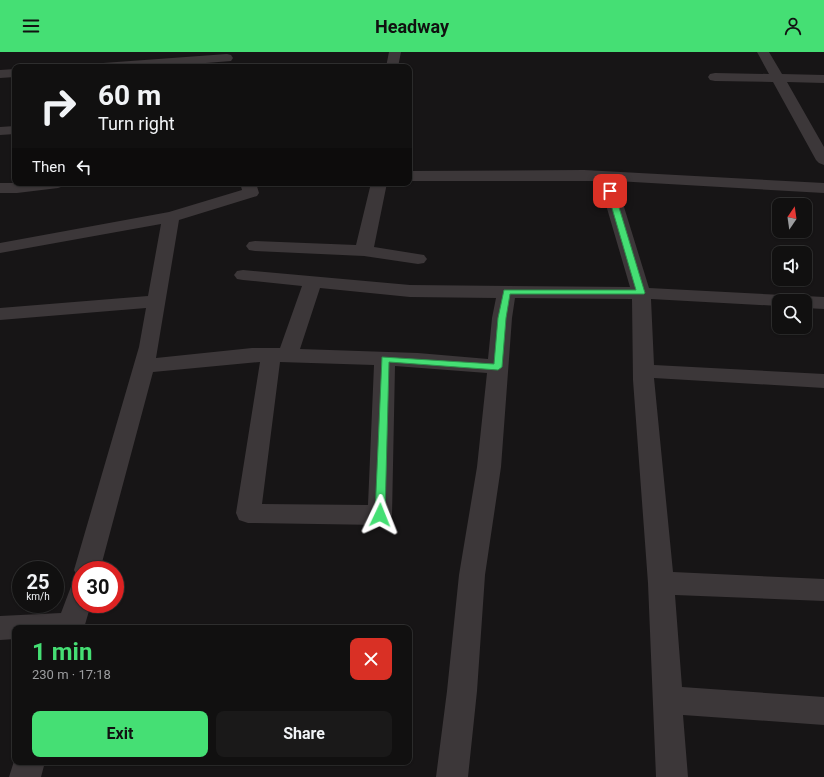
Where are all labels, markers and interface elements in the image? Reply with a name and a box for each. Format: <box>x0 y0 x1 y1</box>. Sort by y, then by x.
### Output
icon: menu <box>20 15 42 37</box>
icon: person <box>782 15 804 37</box>
text: Headway <box>375 16 449 37</box>
text: 60 m <box>98 79 161 112</box>
icon: right <box>32 80 84 132</box>
text: Turn right <box>98 113 175 134</box>
icon: left <box>73 156 95 178</box>
text: Then <box>32 158 65 176</box>
pin <box>593 174 627 208</box>
icon: arrive <box>599 180 621 202</box>
north arrow <box>772 198 812 238</box>
map controls <box>772 198 812 334</box>
button: sound <box>772 246 812 286</box>
button: search <box>772 294 812 334</box>
position arrow <box>359 494 401 536</box>
speed limit sign: 30 <box>72 561 124 613</box>
text: 25 <box>27 570 49 594</box>
text: km/h <box>26 591 50 602</box>
text: 1 min <box>32 638 92 666</box>
button: close <box>350 638 392 680</box>
text: 230 m · 17:18 <box>32 667 111 682</box>
button: Exit <box>32 711 208 757</box>
button: Share <box>216 711 392 757</box>

